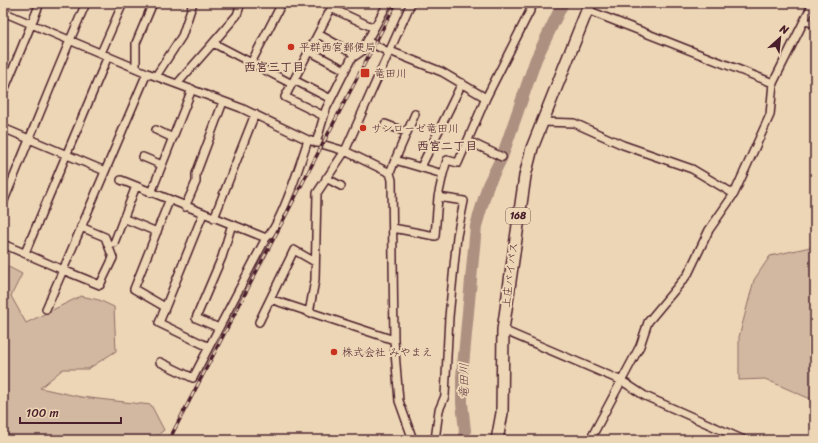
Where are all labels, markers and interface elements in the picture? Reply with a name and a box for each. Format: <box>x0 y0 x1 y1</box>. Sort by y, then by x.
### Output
north arrow <box>760 18 800 58</box>
text: N <box>776 19 792 40</box>
place label: 平群西宮郵便局 <box>299 38 376 57</box>
marker: 平群西宮郵便局 <box>286 42 296 52</box>
district label: 西宮三丁目 <box>244 56 304 78</box>
place label: 竜田川 <box>374 64 407 83</box>
marker: 竜田川 <box>359 67 371 79</box>
place label: サンローゼ竜田川 <box>371 119 459 138</box>
marker: サンローゼ竜田川 <box>358 123 368 133</box>
district label: 西宮二丁目 <box>417 135 477 157</box>
road number: 168 <box>506 208 530 224</box>
street label: 上庄バイパス <box>497 241 523 309</box>
place label: 株式会社 みやまえ <box>342 343 433 362</box>
marker: 株式会社 みやまえ <box>329 347 339 357</box>
water label: 竜田川 <box>453 363 475 399</box>
scale bar <box>20 399 121 425</box>
text: 100 m <box>26 402 59 424</box>

